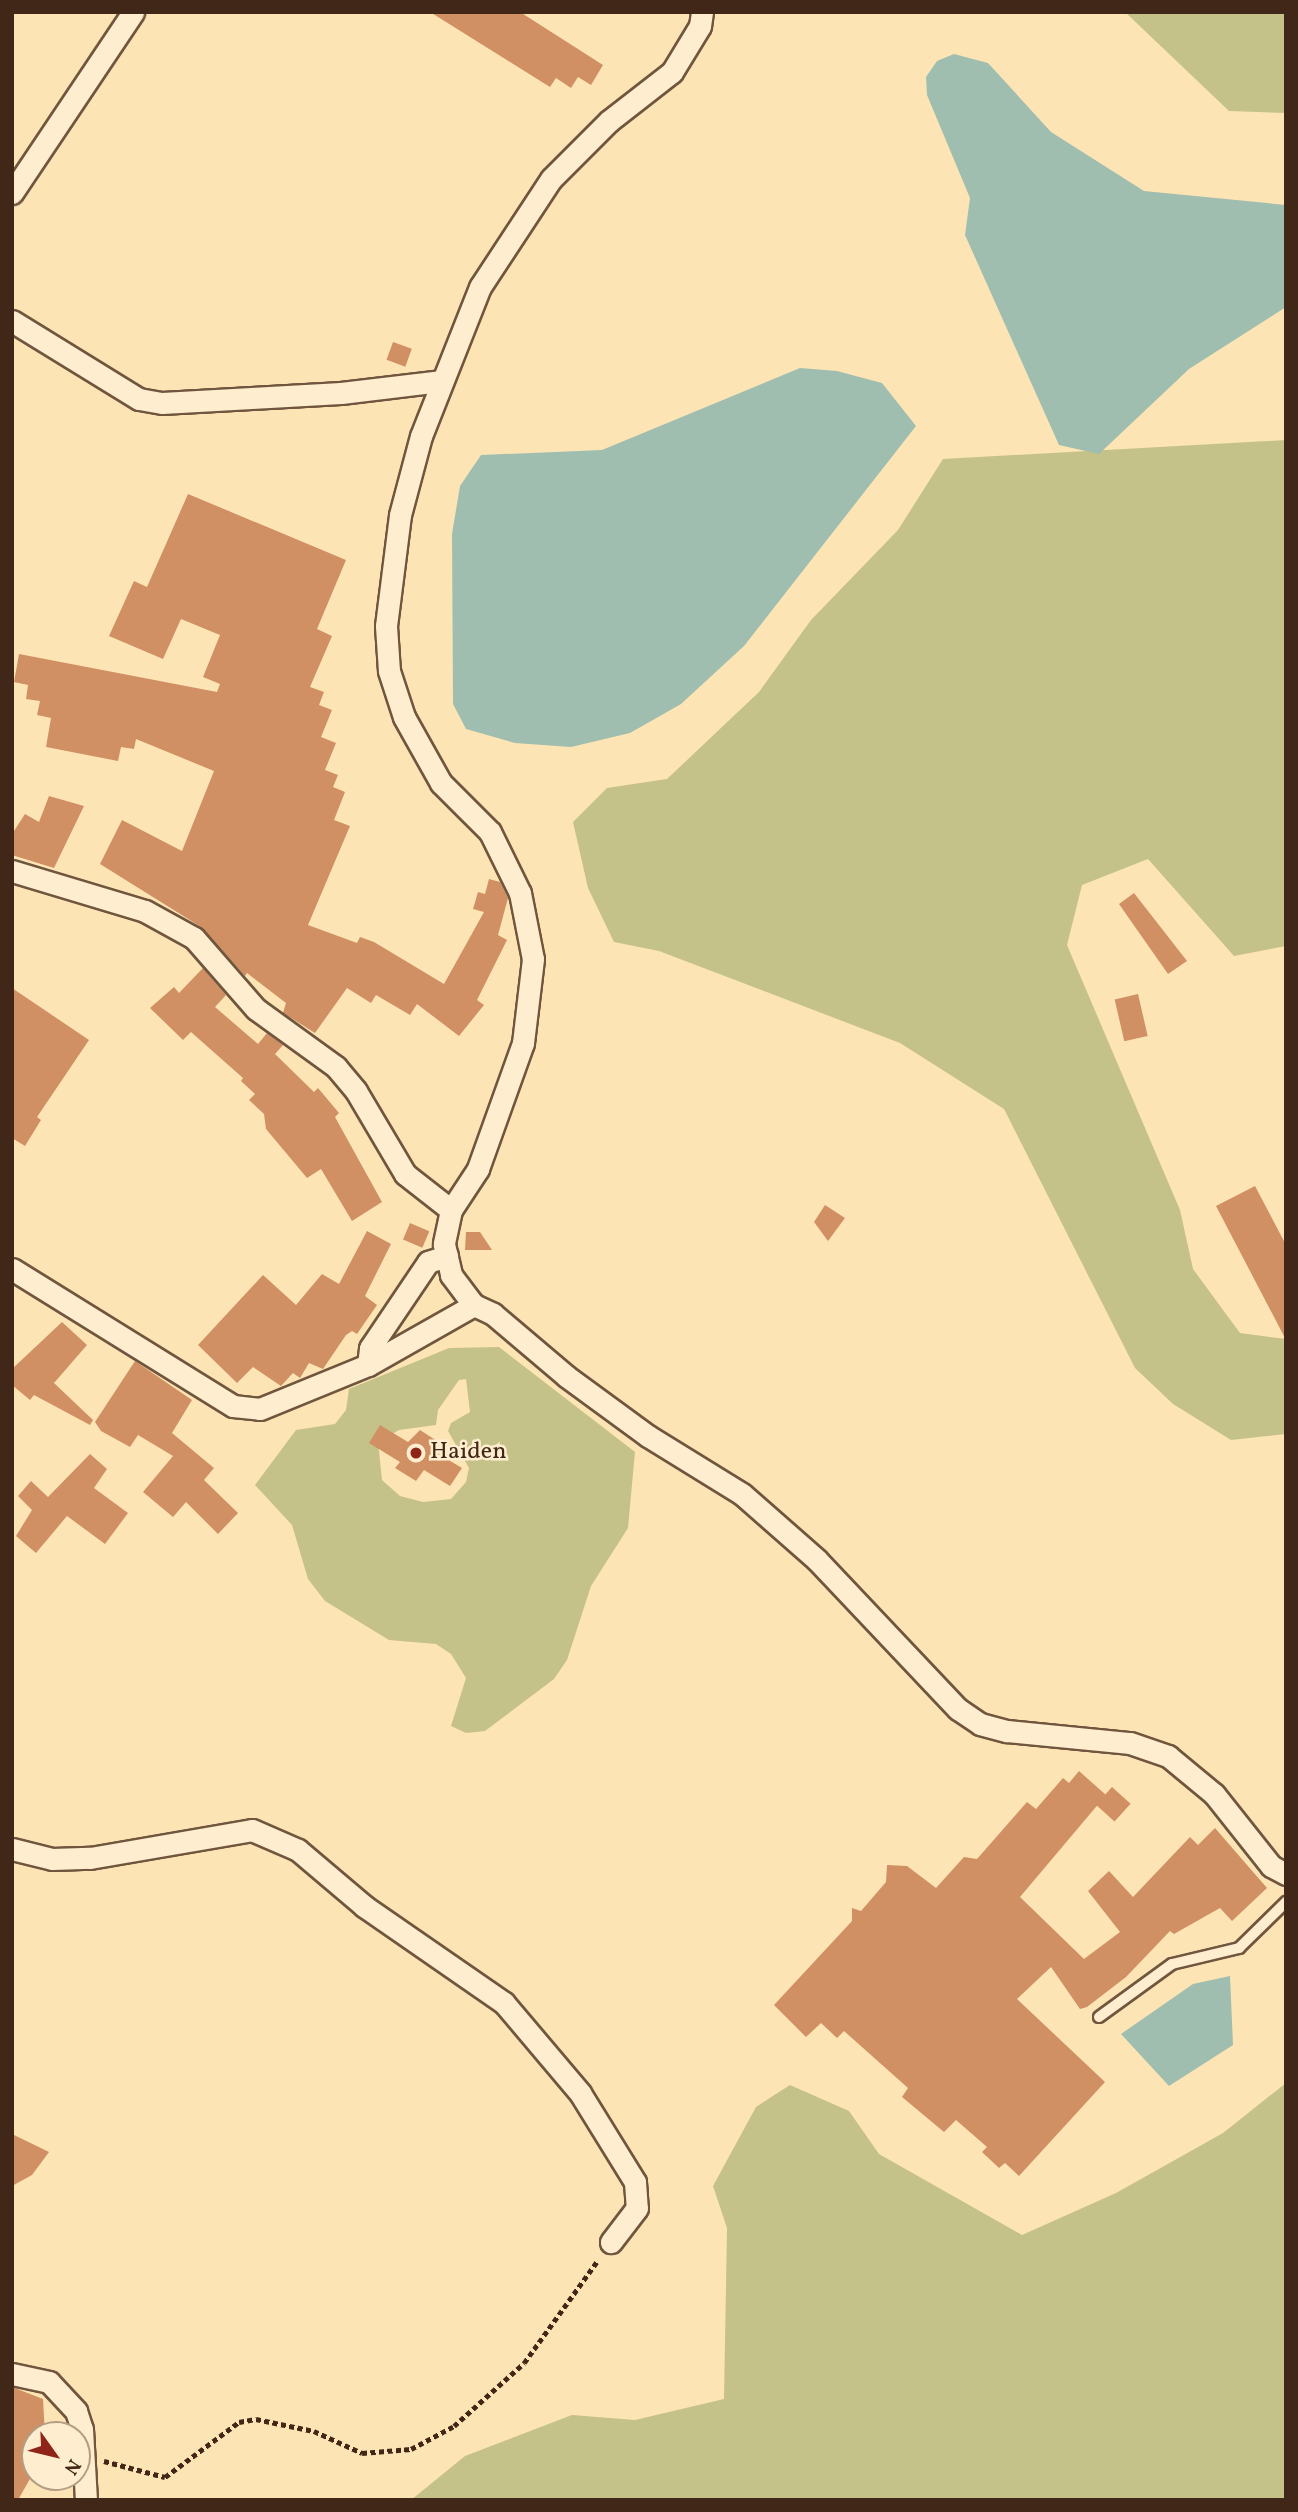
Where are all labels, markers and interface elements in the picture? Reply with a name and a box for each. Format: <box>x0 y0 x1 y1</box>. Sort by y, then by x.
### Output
place label: Haiden <box>430 1439 506 1467</box>
marker: Haiden <box>408 1445 424 1461</box>
north arrow <box>21 2421 91 2491</box>
text: N <box>57 2454 86 2480</box>

